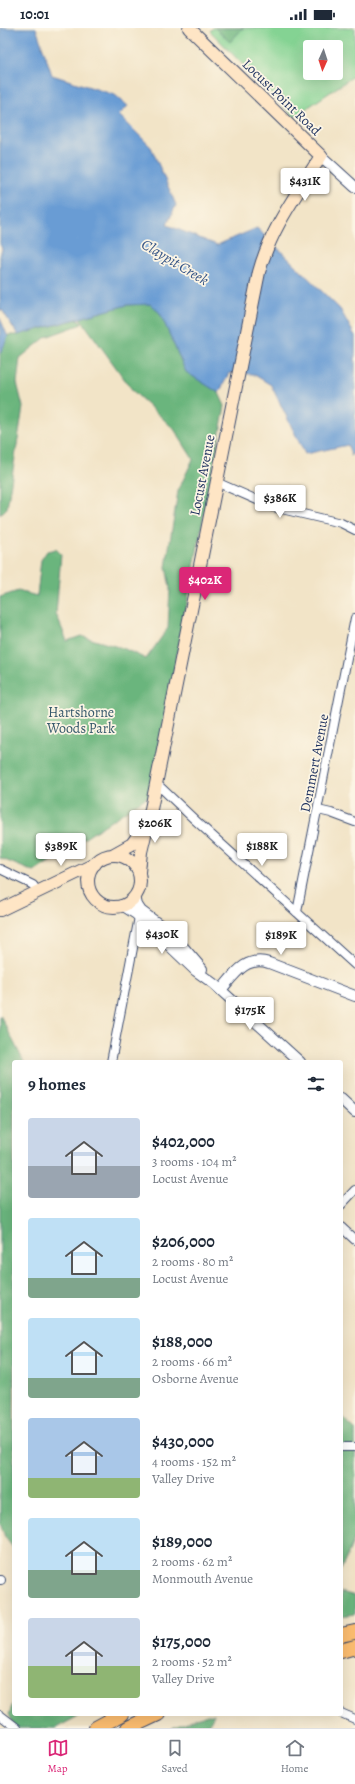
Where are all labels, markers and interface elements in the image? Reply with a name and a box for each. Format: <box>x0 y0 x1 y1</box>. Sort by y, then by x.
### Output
text: 10:01 <box>20 4 49 24</box>
north arrow <box>303 40 343 80</box>
map controls <box>303 40 343 80</box>
street label: Locust Point Road <box>238 55 326 140</box>
pin: $431K <box>277 168 333 202</box>
text: $431K <box>290 172 320 189</box>
water label: Claypit Creek <box>138 234 213 290</box>
street label: Locust Avenue <box>185 433 220 517</box>
pin: $386K <box>252 485 308 519</box>
text: $386K <box>264 489 296 506</box>
pin: $402K <box>177 567 233 601</box>
text: $402K <box>188 571 222 588</box>
park label: Hartshorne Woods Park <box>46 703 115 738</box>
street label: Demmert Avenue <box>296 712 333 814</box>
pin: $206K <box>127 810 183 844</box>
text: $206K <box>138 814 172 831</box>
pin: $389K <box>33 833 89 867</box>
pin: $188K <box>234 833 290 867</box>
text: $389K <box>45 837 77 854</box>
text: $188K <box>246 837 278 854</box>
pin: $430K <box>134 921 190 955</box>
pin: $189K <box>253 922 309 956</box>
text: $430K <box>146 925 178 942</box>
text: $189K <box>265 926 297 943</box>
pin: $175K <box>222 997 278 1031</box>
text: $175K <box>235 1001 265 1018</box>
text: 9 homes <box>28 1073 86 1096</box>
icon: filters <box>305 1073 327 1095</box>
text: $402,000 <box>152 1130 215 1153</box>
icon: home <box>60 1134 108 1182</box>
text: 3 rooms · 104 m² <box>152 1153 236 1170</box>
text: Locust Avenue <box>152 1170 228 1187</box>
text: $206,000 <box>152 1230 215 1253</box>
icon: home <box>60 1234 108 1282</box>
text: 2 rooms · 80 m² <box>152 1253 233 1270</box>
text: Locust Avenue <box>152 1270 228 1287</box>
text: $188,000 <box>152 1330 213 1353</box>
icon: home <box>60 1334 108 1382</box>
text: 2 rooms · 66 m² <box>152 1353 232 1370</box>
text: Osborne Avenue <box>152 1370 239 1387</box>
text: $430,000 <box>152 1430 214 1453</box>
icon: home <box>60 1434 108 1482</box>
text: 4 rooms · 152 m² <box>152 1453 236 1470</box>
text: Valley Drive <box>152 1470 215 1487</box>
text: $189,000 <box>152 1530 212 1553</box>
icon: home <box>60 1534 108 1582</box>
text: 2 rooms · 62 m² <box>152 1553 232 1570</box>
text: Monmouth Avenue <box>152 1570 253 1587</box>
text: $175,000 <box>152 1630 211 1653</box>
icon: home <box>60 1634 108 1682</box>
text: 2 rooms · 52 m² <box>152 1653 232 1670</box>
text: Valley Drive <box>152 1670 215 1687</box>
tab: Map <box>47 1737 69 1776</box>
tab: Saved <box>162 1737 188 1776</box>
tab: Home <box>281 1737 308 1776</box>

